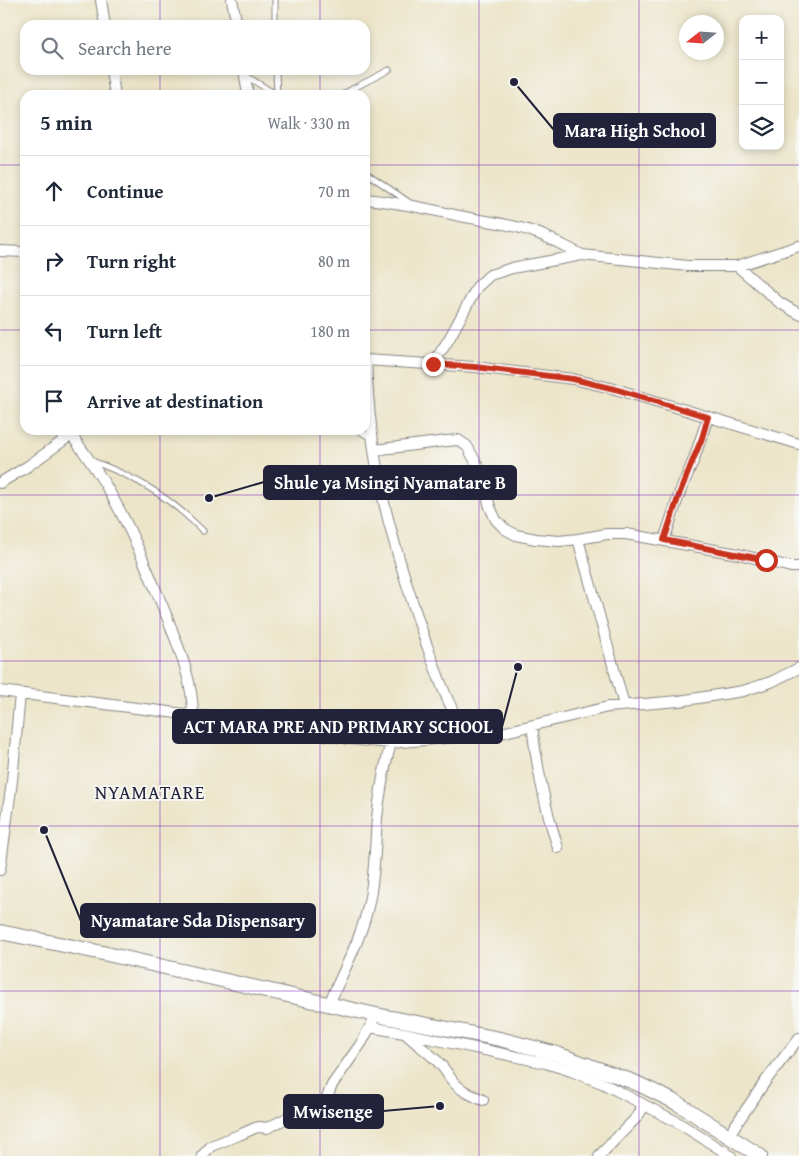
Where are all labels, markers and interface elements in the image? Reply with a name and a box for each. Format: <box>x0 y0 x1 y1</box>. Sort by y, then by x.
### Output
north arrow <box>679 15 724 60</box>
map controls <box>739 15 784 150</box>
button: + <box>739 15 784 60</box>
search box <box>20 20 370 75</box>
icon: search <box>38 34 66 62</box>
text: Search here <box>78 34 172 62</box>
button: − <box>739 60 784 105</box>
button: layers <box>739 105 784 150</box>
text: 5 min <box>40 107 92 138</box>
text: Walk · 330 m <box>267 111 350 135</box>
callout: Mara High School <box>554 114 715 147</box>
text: Mara High School <box>565 117 706 144</box>
icon: ahead <box>40 177 68 205</box>
text: Continue <box>87 177 164 205</box>
text: 70 m <box>318 179 350 203</box>
icon: right <box>40 247 68 275</box>
text: Turn right <box>87 247 176 275</box>
text: 80 m <box>318 249 350 273</box>
icon: left <box>40 317 68 345</box>
text: Turn left <box>87 317 162 345</box>
text: 180 m <box>310 319 350 343</box>
route end <box>422 353 445 376</box>
icon: arrive <box>40 387 68 415</box>
text: Arrive at destination <box>87 387 263 415</box>
callout: Shule ya Msingi Nyamatare B <box>264 466 516 499</box>
text: Shule ya Msingi Nyamatare B <box>274 469 506 496</box>
route start <box>755 549 778 572</box>
callout: ACT MARA PRE AND PRIMARY SCHOOL <box>173 710 502 743</box>
text: ACT MARA PRE AND PRIMARY SCHOOL <box>183 713 493 740</box>
district label: NYAMATARE <box>95 778 205 806</box>
callout: Nyamatare Sda Dispensary <box>81 904 315 937</box>
text: Nyamatare Sda Dispensary <box>91 907 306 934</box>
callout: Mwisenge <box>284 1095 383 1128</box>
text: Mwisenge <box>293 1098 373 1125</box>

